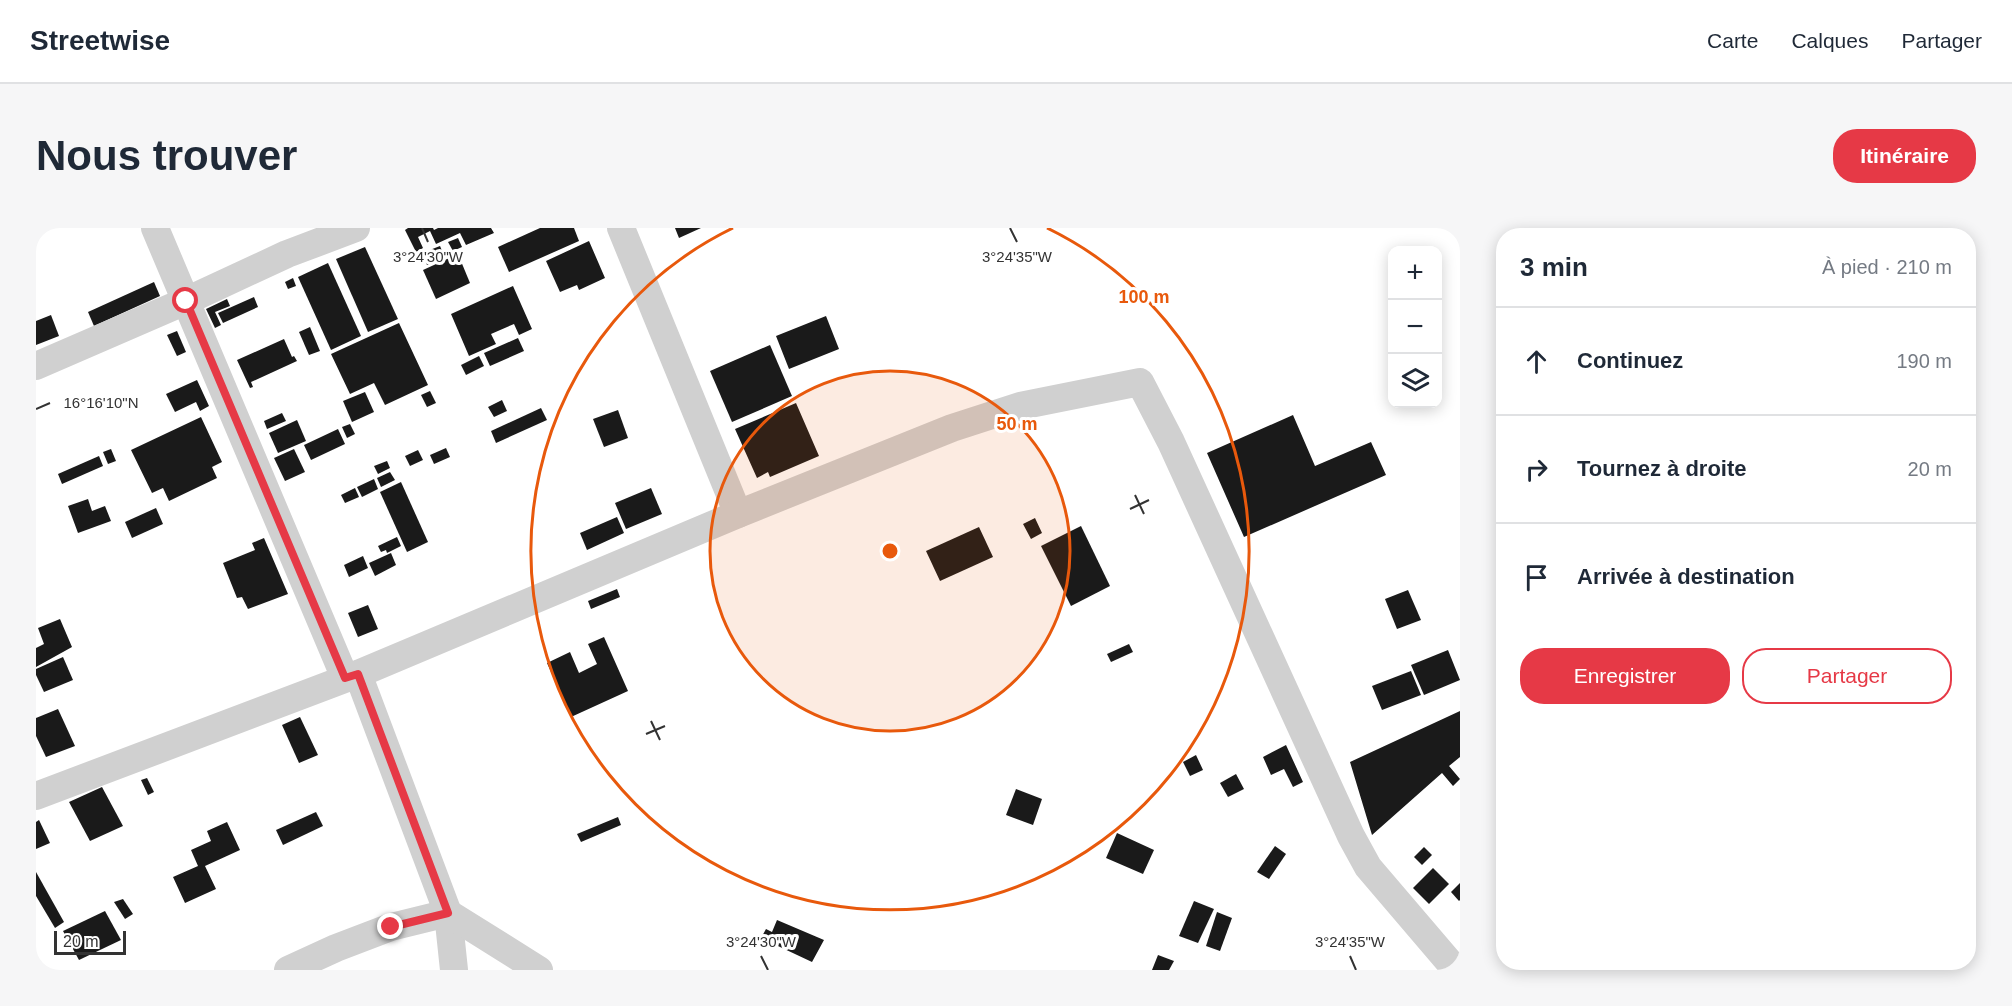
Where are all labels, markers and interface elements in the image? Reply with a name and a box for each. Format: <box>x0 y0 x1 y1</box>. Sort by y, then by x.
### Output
text: Streetwise <box>30 25 170 56</box>
text: Carte <box>1707 29 1758 52</box>
text: Calques <box>1791 29 1868 52</box>
text: Partager <box>1901 29 1982 52</box>
button: Itinéraire <box>1833 129 1976 183</box>
text: Nous trouver <box>36 132 297 179</box>
map controls <box>1388 246 1442 408</box>
button: + <box>1388 246 1442 300</box>
text: 3°24'30"W <box>393 248 464 265</box>
text: 3°24'35"W <box>982 248 1053 265</box>
text: 3 min <box>1520 252 1588 282</box>
text: À pied · 210 m <box>1822 256 1952 278</box>
route start <box>172 287 198 313</box>
text: 100 m <box>1118 287 1170 307</box>
button: − <box>1388 300 1442 354</box>
icon: ahead <box>1520 345 1553 378</box>
text: Continuez <box>1577 348 1683 373</box>
text: 190 m <box>1896 350 1952 372</box>
button: layers <box>1388 354 1442 408</box>
text: 16°16'10"N <box>63 394 139 411</box>
text: 50 m <box>996 414 1038 434</box>
icon: right <box>1520 453 1553 486</box>
text: Tournez à droite <box>1577 456 1747 481</box>
text: 20 m <box>1908 458 1952 480</box>
centre of rings <box>880 541 900 561</box>
icon: arrive <box>1520 561 1553 594</box>
text: Arrivée à destination <box>1577 564 1795 589</box>
button: Enregistrer <box>1520 648 1730 704</box>
button: Partager <box>1742 648 1952 704</box>
route end <box>377 913 403 939</box>
scale bar <box>54 928 126 956</box>
text: 20 m <box>63 933 99 950</box>
text: 3°24'30"W <box>726 933 797 950</box>
text: 3°24'35"W <box>1315 933 1386 950</box>

